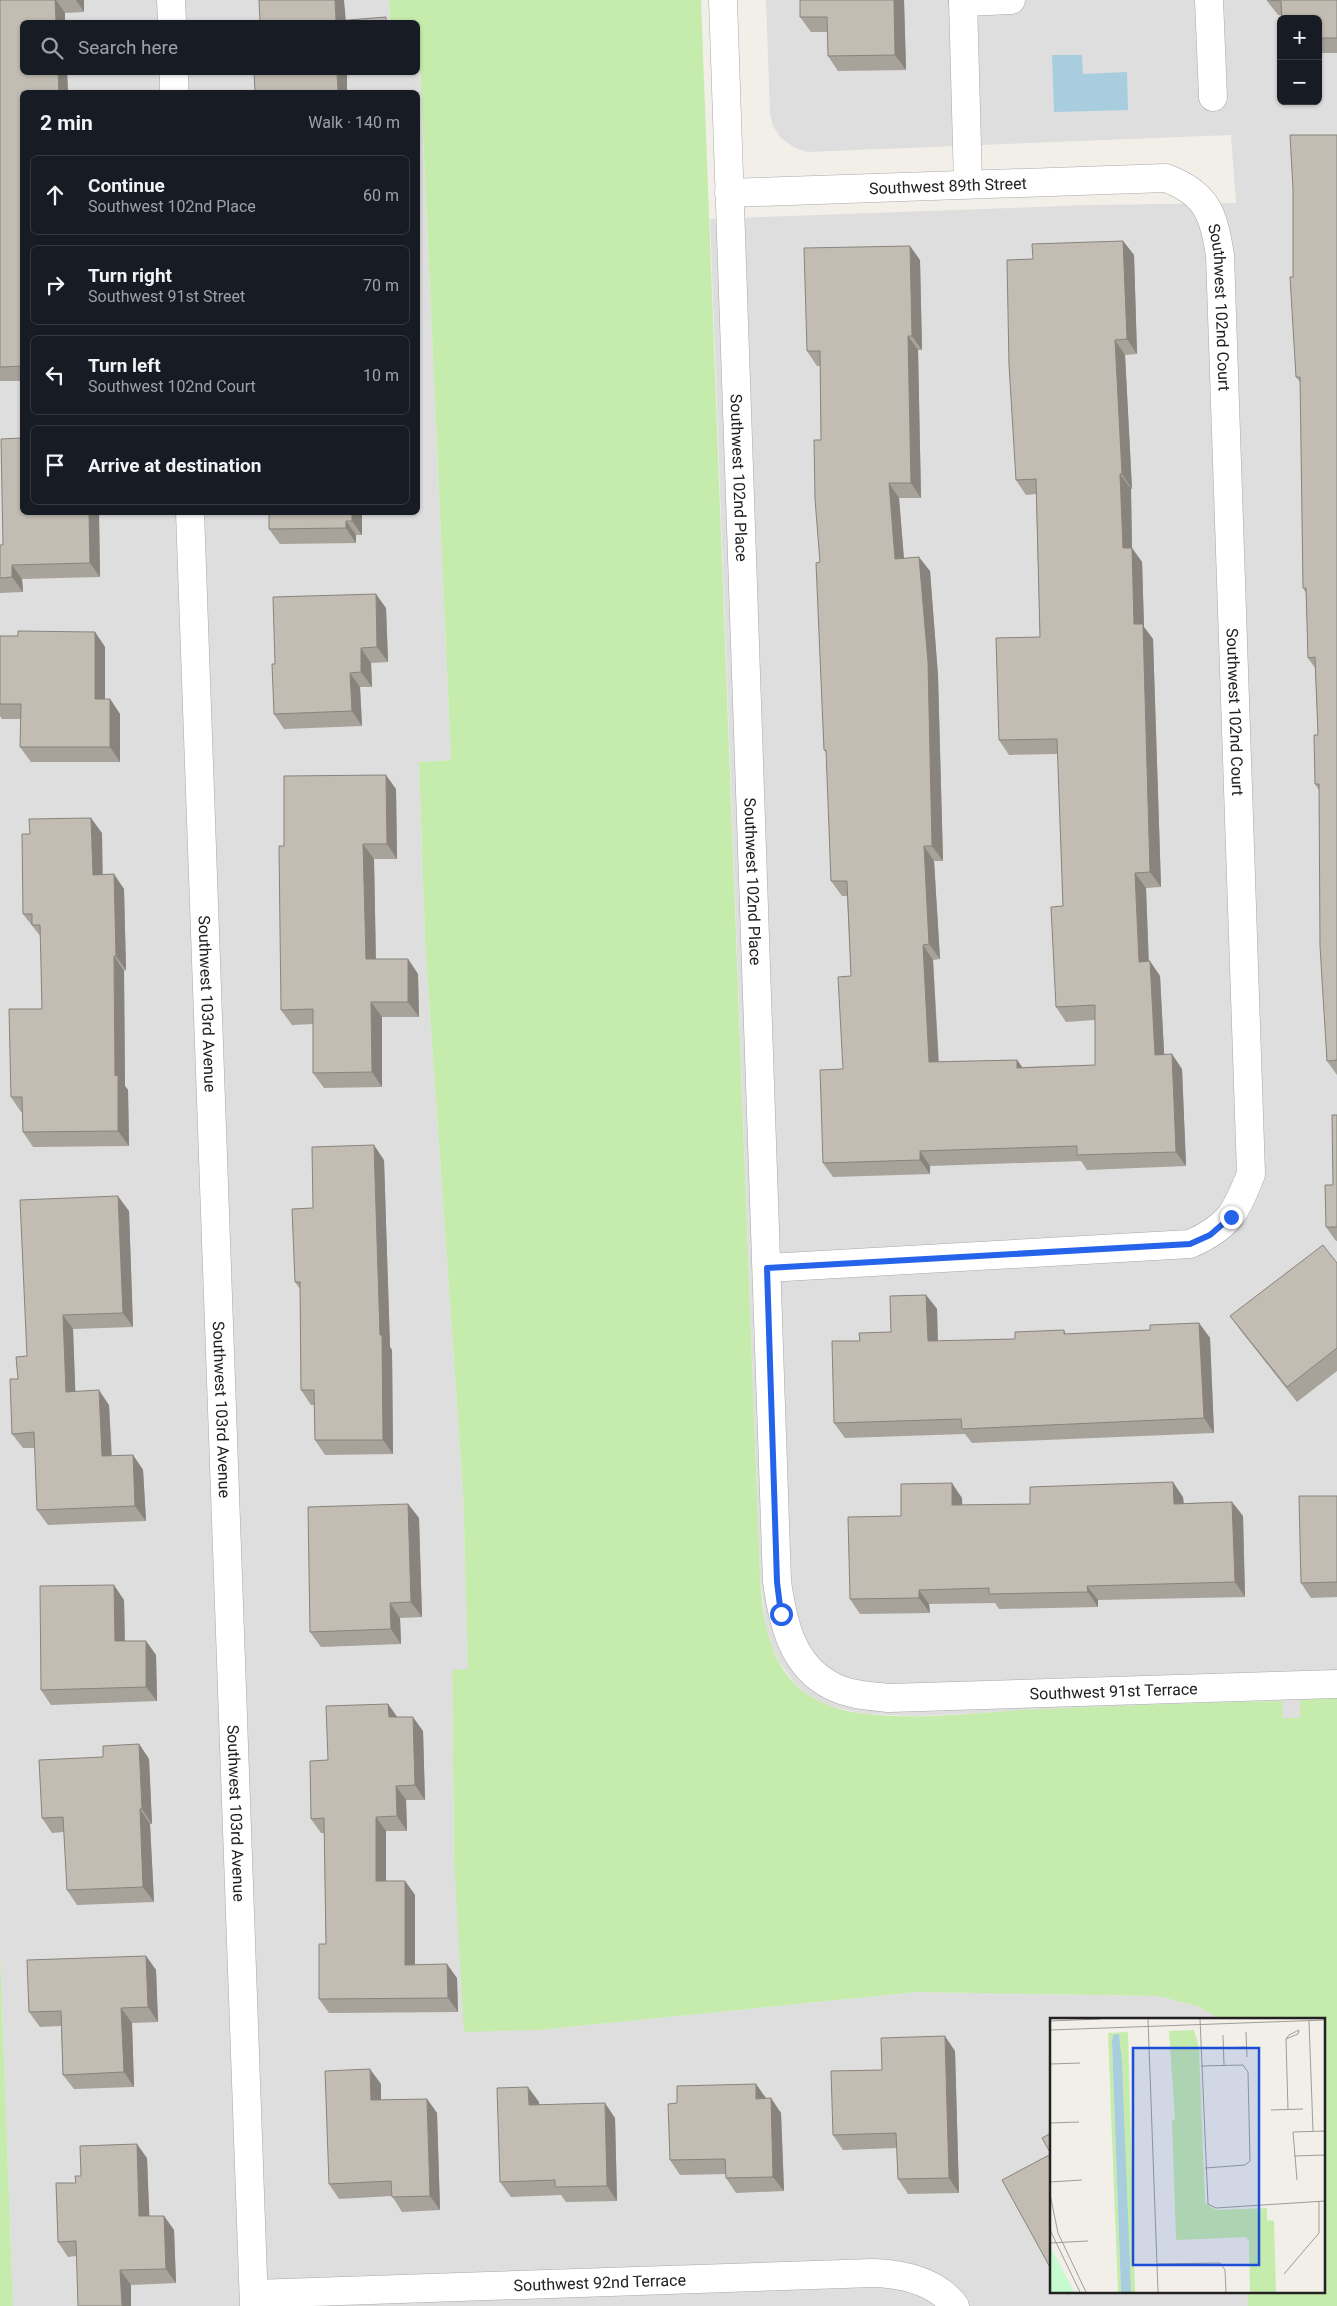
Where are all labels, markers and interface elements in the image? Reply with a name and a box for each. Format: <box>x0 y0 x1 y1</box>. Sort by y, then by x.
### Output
map controls <box>1277 15 1322 105</box>
button: + <box>1277 15 1322 60</box>
search box <box>20 20 420 75</box>
icon: search <box>38 34 66 62</box>
text: Search here <box>78 36 178 59</box>
button: − <box>1277 60 1322 105</box>
text: 2 min <box>40 111 93 135</box>
text: Walk · 140 m <box>308 113 400 132</box>
street label: Southwest 89th Street <box>869 173 1027 198</box>
text: Continue <box>88 174 165 197</box>
icon: ahead <box>41 181 69 209</box>
text: 60 m <box>363 186 399 205</box>
text: Southwest 102nd Place <box>88 197 256 216</box>
street label: Southwest 102nd Court <box>1204 221 1234 391</box>
text: Turn right <box>88 264 172 287</box>
icon: right <box>41 271 69 299</box>
text: 70 m <box>363 276 399 295</box>
text: Southwest 91st Street <box>88 287 245 306</box>
text: Turn left <box>88 354 161 377</box>
icon: left <box>41 361 69 389</box>
text: 10 m <box>363 366 399 385</box>
text: Southwest 102nd Court <box>88 377 256 396</box>
street label: Southwest 102nd Place <box>727 394 752 562</box>
icon: arrive <box>41 451 69 479</box>
text: Arrive at destination <box>88 454 261 477</box>
street label: Southwest 102nd Court <box>1223 628 1248 796</box>
street label: Southwest 102nd Place <box>741 797 765 966</box>
street label: Southwest 103rd Avenue <box>195 915 220 1093</box>
route end <box>1220 1206 1243 1229</box>
street label: Southwest 103rd Avenue <box>209 1321 235 1498</box>
route start <box>770 1603 793 1626</box>
street label: Southwest 91st Terrace <box>1029 1679 1198 1703</box>
street label: Southwest 103rd Avenue <box>224 1724 249 1902</box>
inset map <box>1050 2018 1324 2294</box>
street label: Southwest 92nd Terrace <box>513 2270 686 2295</box>

